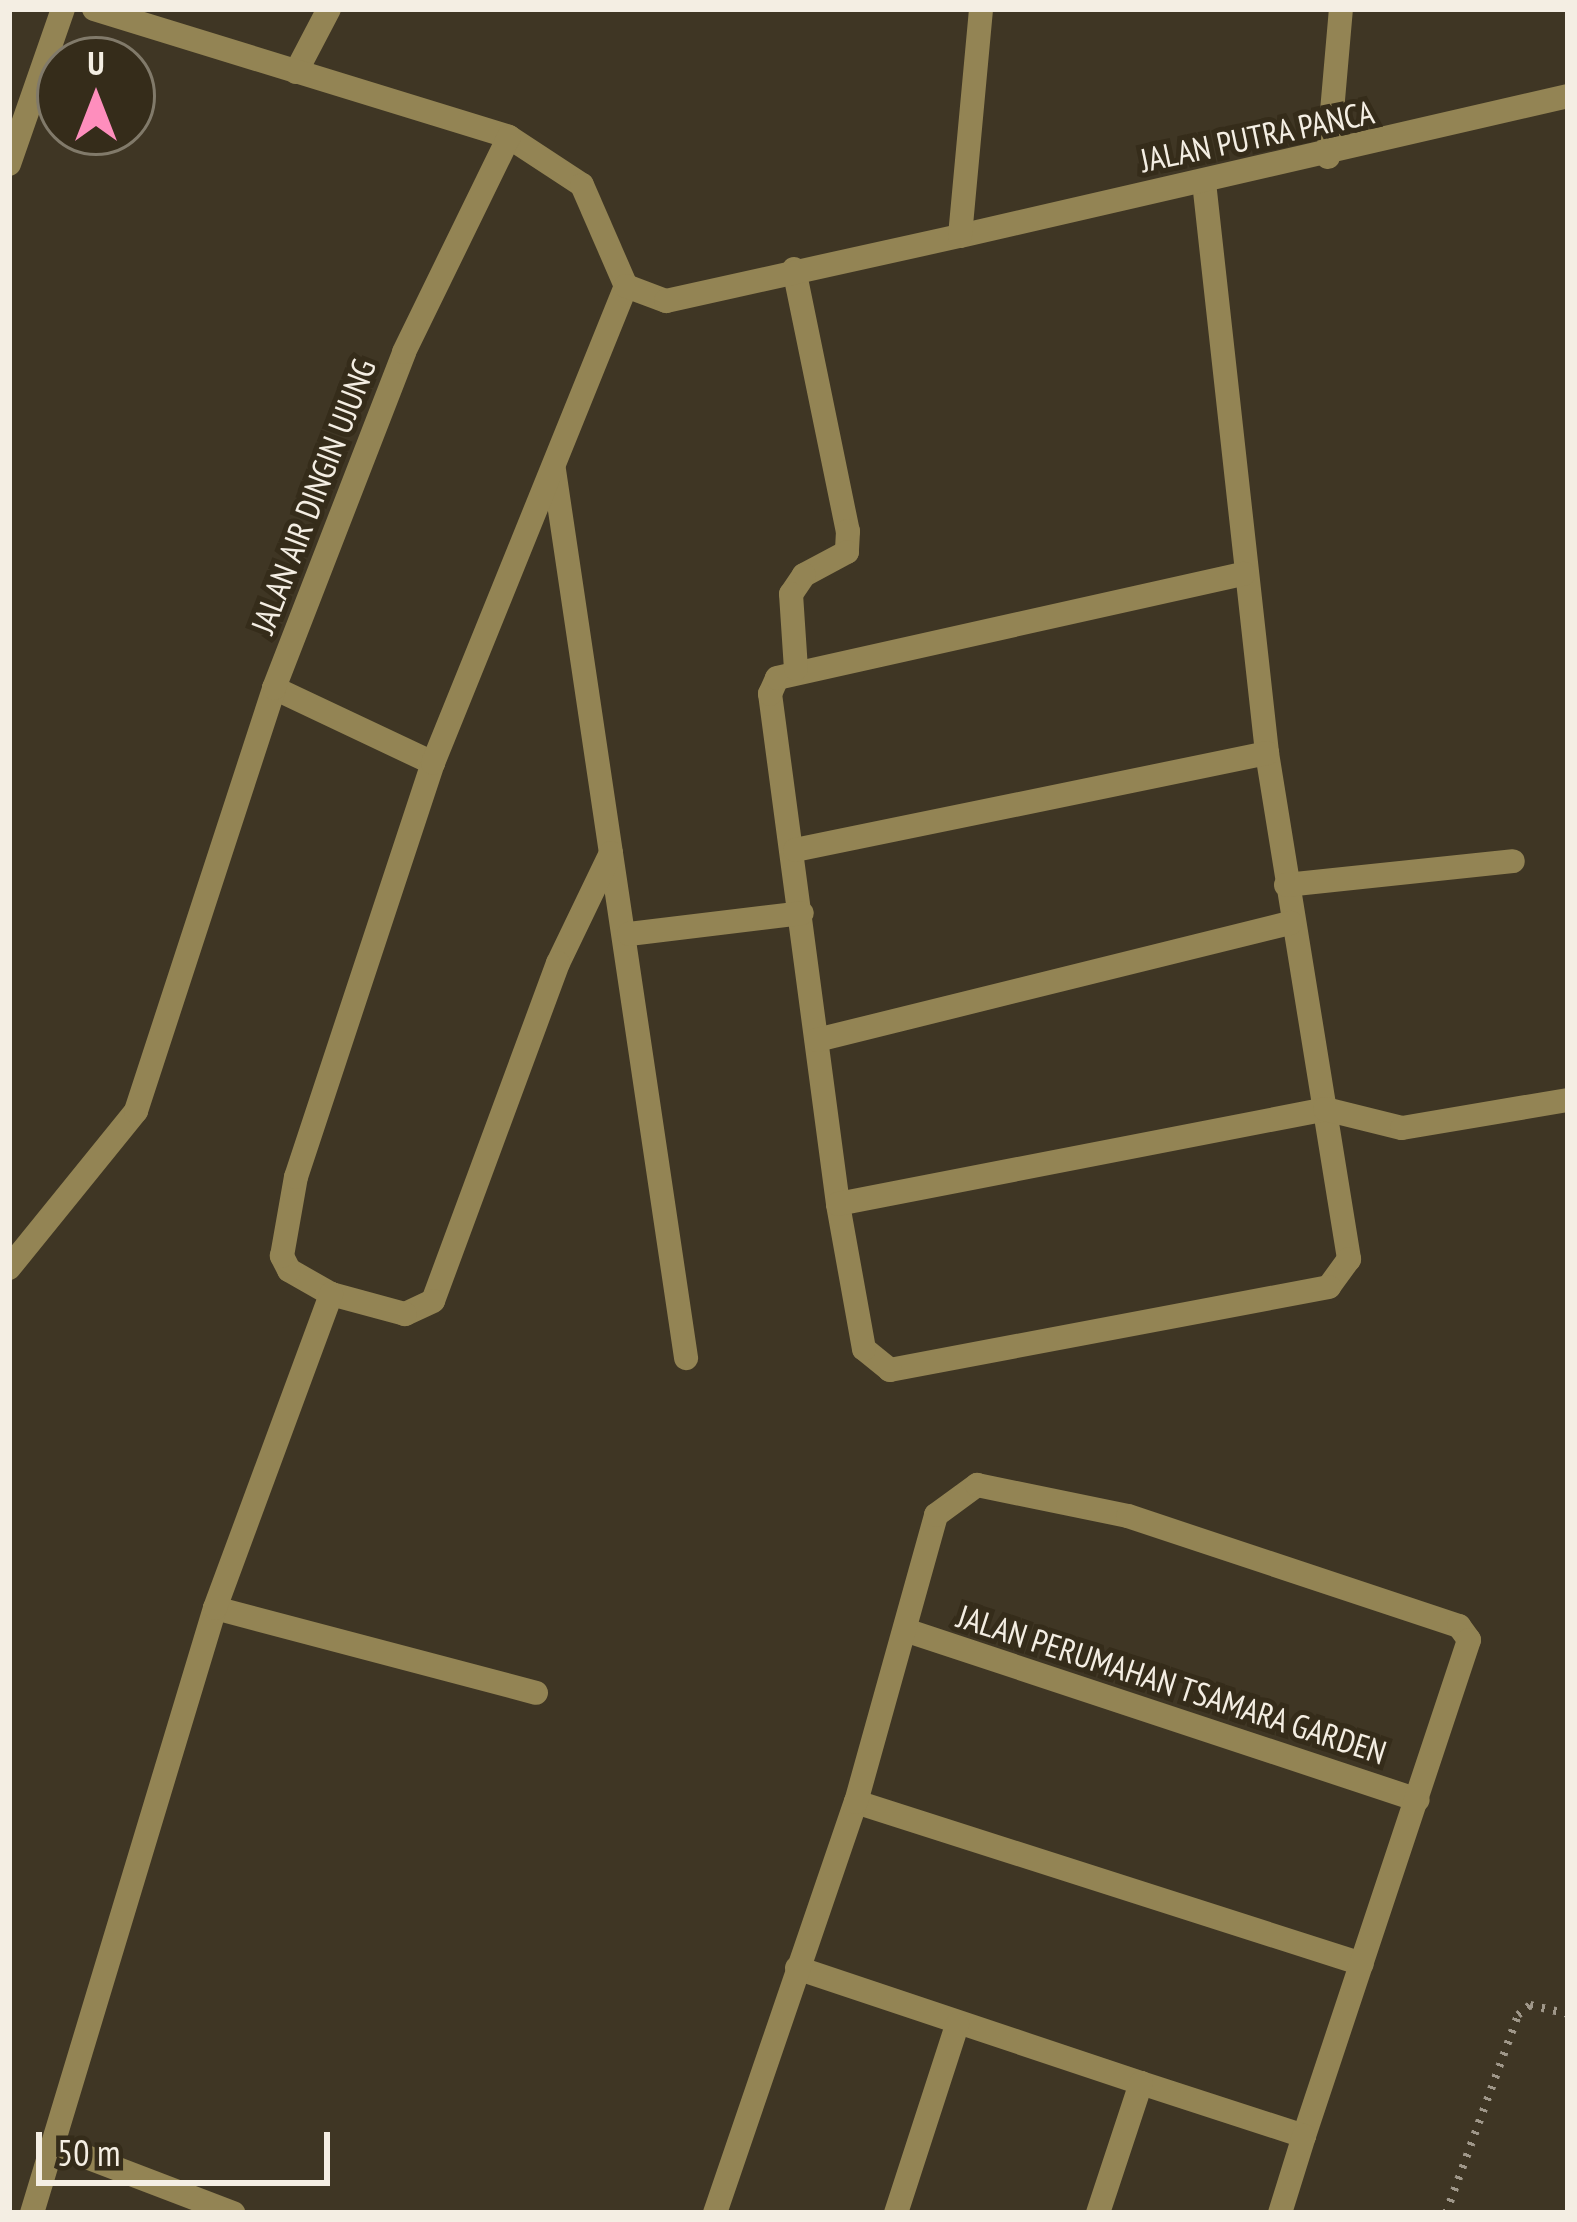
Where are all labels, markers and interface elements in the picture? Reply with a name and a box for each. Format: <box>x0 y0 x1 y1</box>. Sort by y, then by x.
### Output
north arrow <box>36 36 156 156</box>
text: U <box>88 41 105 84</box>
street label: JALAN PUTRA PANCA <box>1136 92 1378 180</box>
street label: JALAN AIR DINGIN UJUNG <box>242 353 384 639</box>
street label: JALAN PERUMAHAN TSAMARA GARDEN <box>952 1596 1392 1772</box>
scale bar <box>42 2108 336 2182</box>
text: 50 m <box>57 2129 120 2176</box>

